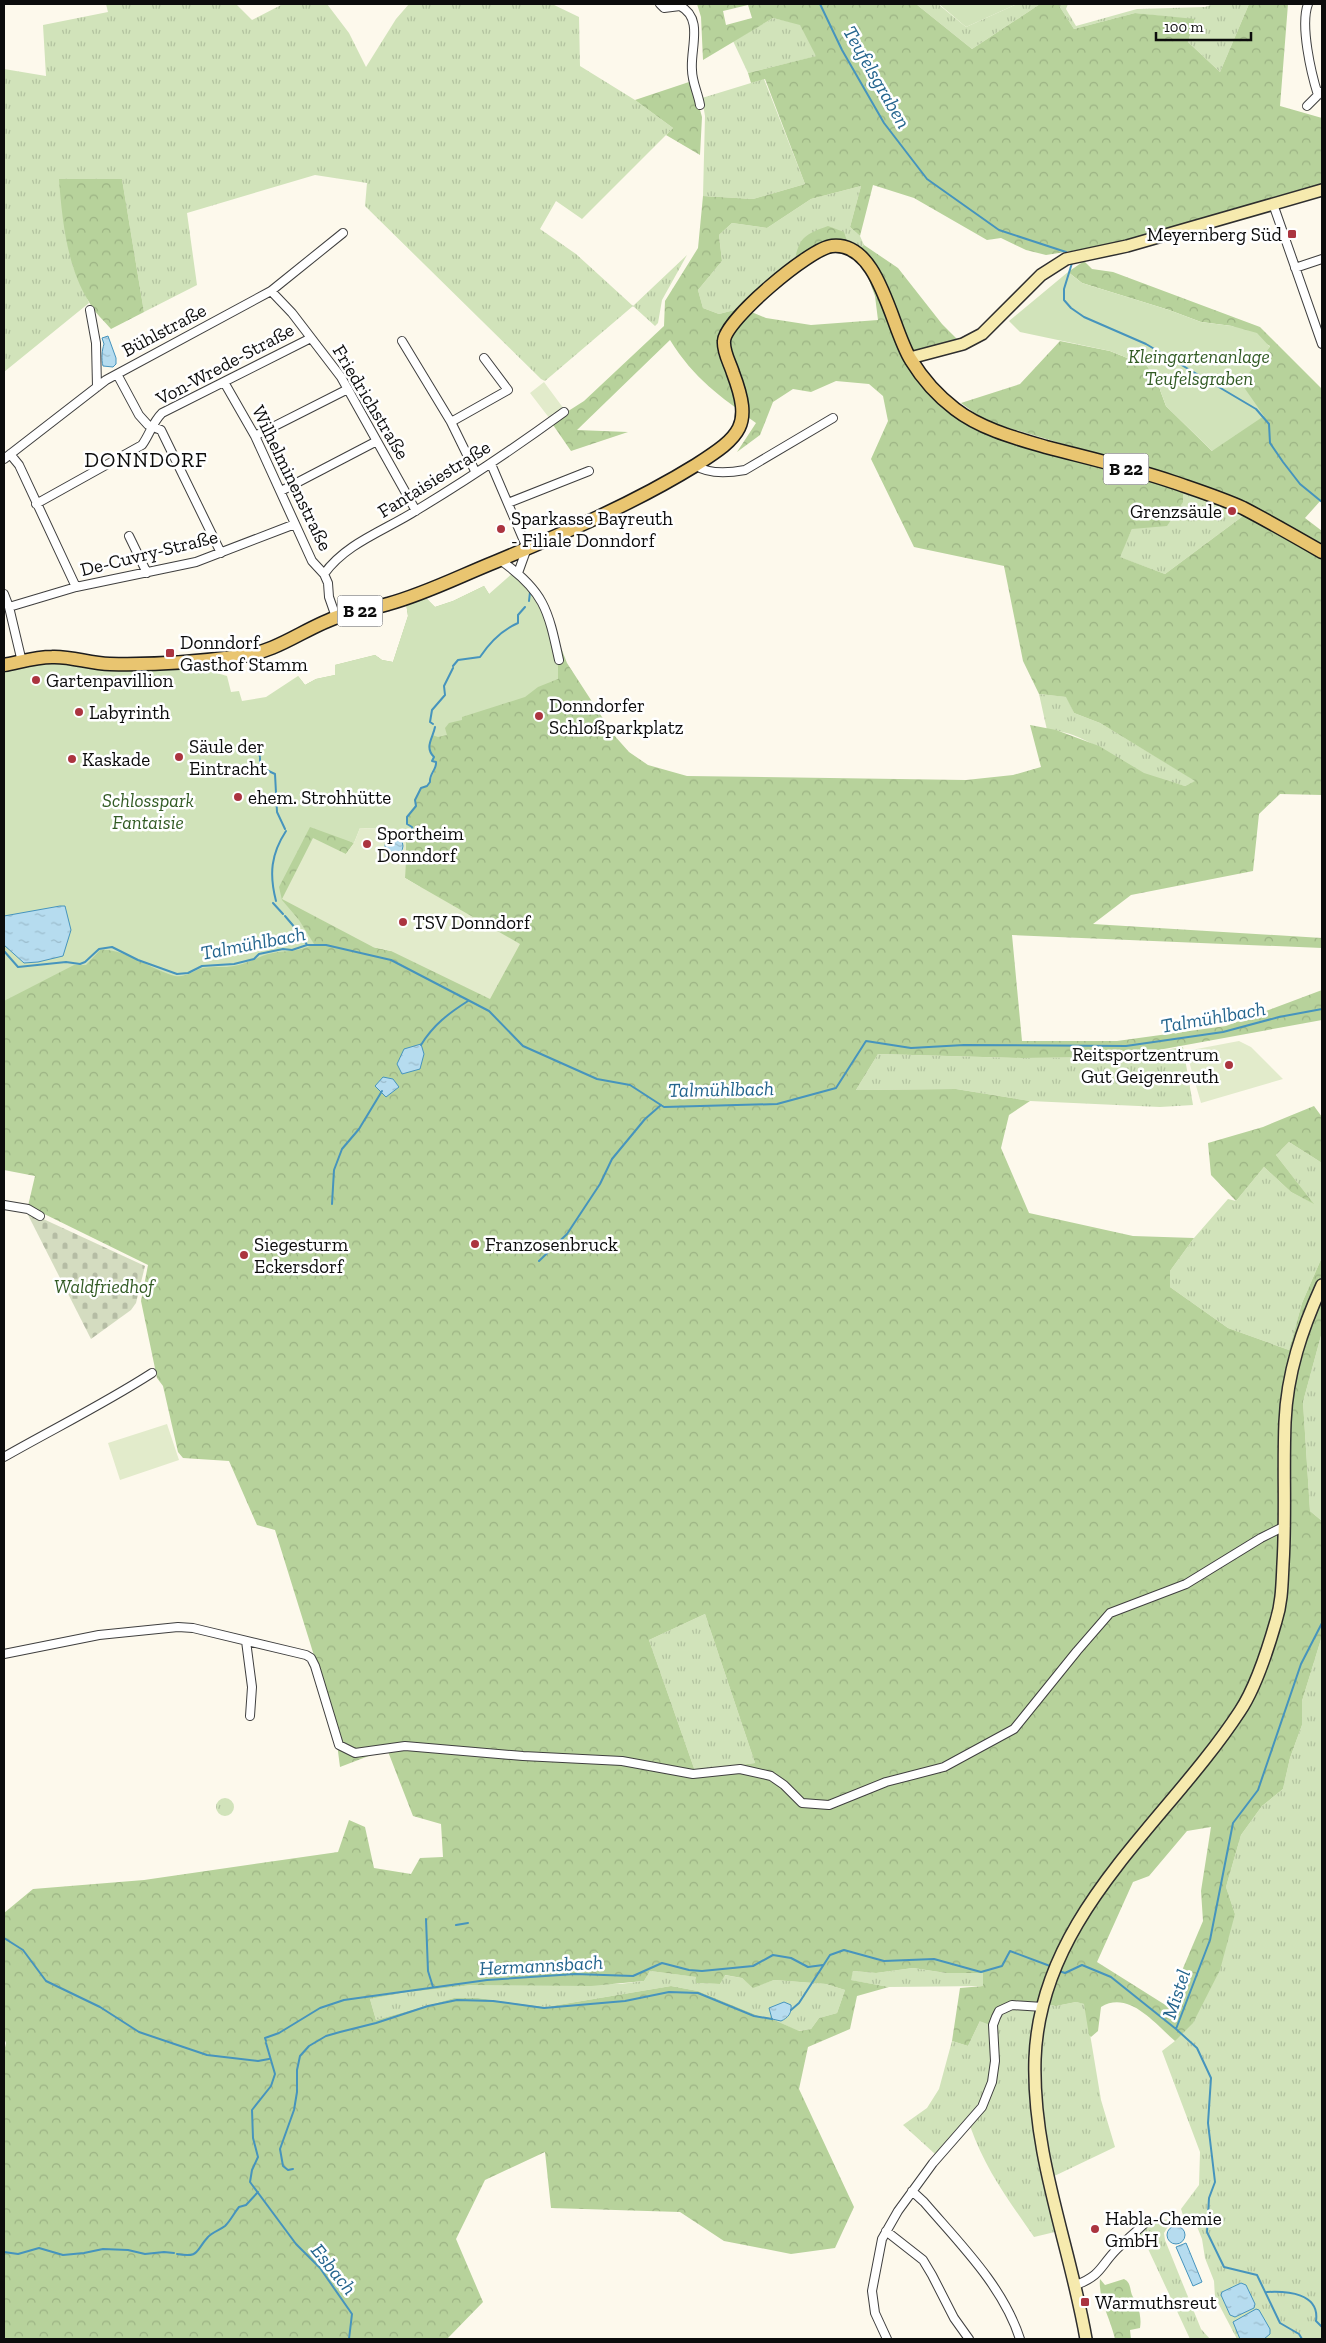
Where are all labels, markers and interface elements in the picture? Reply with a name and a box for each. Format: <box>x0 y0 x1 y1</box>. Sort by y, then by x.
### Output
scale bar <box>1156 10 1251 42</box>
text: 100 m <box>1164 18 1203 36</box>
water label: Teufelsgraben <box>838 22 916 132</box>
place label: Meyernberg Süd <box>1147 223 1283 246</box>
marker: Meyernberg Süd <box>1286 228 1298 240</box>
street label: Bühlstraße <box>118 298 210 362</box>
street label: Von-Wrede-Straße <box>151 318 298 410</box>
street label: Friedrichstraße <box>328 340 414 464</box>
park label: Kleingartenanlage Teufelsgraben <box>1128 345 1270 390</box>
street label: Wilhelminenstraße <box>247 402 337 554</box>
street label: Fantaisiestraße <box>373 435 495 523</box>
district label: DONNDORF <box>84 447 208 472</box>
road number: B 22 <box>1104 454 1148 484</box>
place label: Grenzsäule <box>1130 500 1222 523</box>
marker: Grenzsäule <box>1226 505 1238 517</box>
place label: Sparkasse Bayreuth - Filiale Donndorf <box>511 507 673 552</box>
marker: Sparkasse Bayreuth - Filiale Donndorf <box>495 523 507 535</box>
street label: De-Cuvry-Straße <box>78 525 220 581</box>
road number: B 22 <box>338 596 382 626</box>
place label: Donndorf Gasthof Stamm <box>180 631 308 676</box>
marker: Donndorf Gasthof Stamm <box>164 647 176 659</box>
place label: Gartenpavillion <box>46 669 174 692</box>
marker: Gartenpavillion <box>30 674 42 686</box>
place label: Donndorfer Schloßparkplatz <box>549 694 684 739</box>
place label: Labyrinth <box>89 701 170 724</box>
marker: Labyrinth <box>73 706 85 718</box>
marker: Donndorfer Schloßparkplatz <box>533 710 545 722</box>
place label: Säule der Eintracht <box>189 735 267 780</box>
place label: Kaskade <box>82 748 150 771</box>
marker: Säule der Eintracht <box>173 751 185 763</box>
marker: Kaskade <box>66 753 78 765</box>
place label: ehem. Strohhütte <box>248 786 391 809</box>
park label: Schlosspark Fantaisie <box>102 789 194 834</box>
marker: ehem. Strohhütte <box>232 791 244 803</box>
place label: Sportheim Donndorf <box>377 822 464 867</box>
marker: Sportheim Donndorf <box>361 838 373 850</box>
place label: TSV Donndorf <box>413 911 532 934</box>
marker: TSV Donndorf <box>397 916 409 928</box>
water label: Talmühlbach <box>199 921 307 965</box>
water label: Talmühlbach <box>1159 996 1267 1038</box>
place label: Reitsportzentrum Gut Geigenreuth <box>1072 1043 1220 1088</box>
marker: Reitsportzentrum Gut Geigenreuth <box>1223 1059 1235 1071</box>
water label: Talmühlbach <box>668 1076 774 1102</box>
place label: Siegesturm Eckersdorf <box>254 1233 349 1278</box>
place label: Franzosenbruck <box>485 1233 618 1256</box>
marker: Franzosenbruck <box>469 1238 481 1250</box>
marker: Siegesturm Eckersdorf <box>238 1249 250 1261</box>
park label: Waldfriedhof <box>54 1275 156 1298</box>
water label: Hermannsbach <box>478 1950 604 1980</box>
water label: Mistel <box>1157 1966 1195 2022</box>
place label: Habla-Chemie GmbH <box>1105 2207 1222 2252</box>
marker: Habla-Chemie GmbH <box>1089 2223 1101 2235</box>
water label: Esbach <box>306 2239 362 2299</box>
place label: Warmuthsreut <box>1095 2291 1217 2314</box>
marker: Warmuthsreut <box>1079 2296 1091 2308</box>

